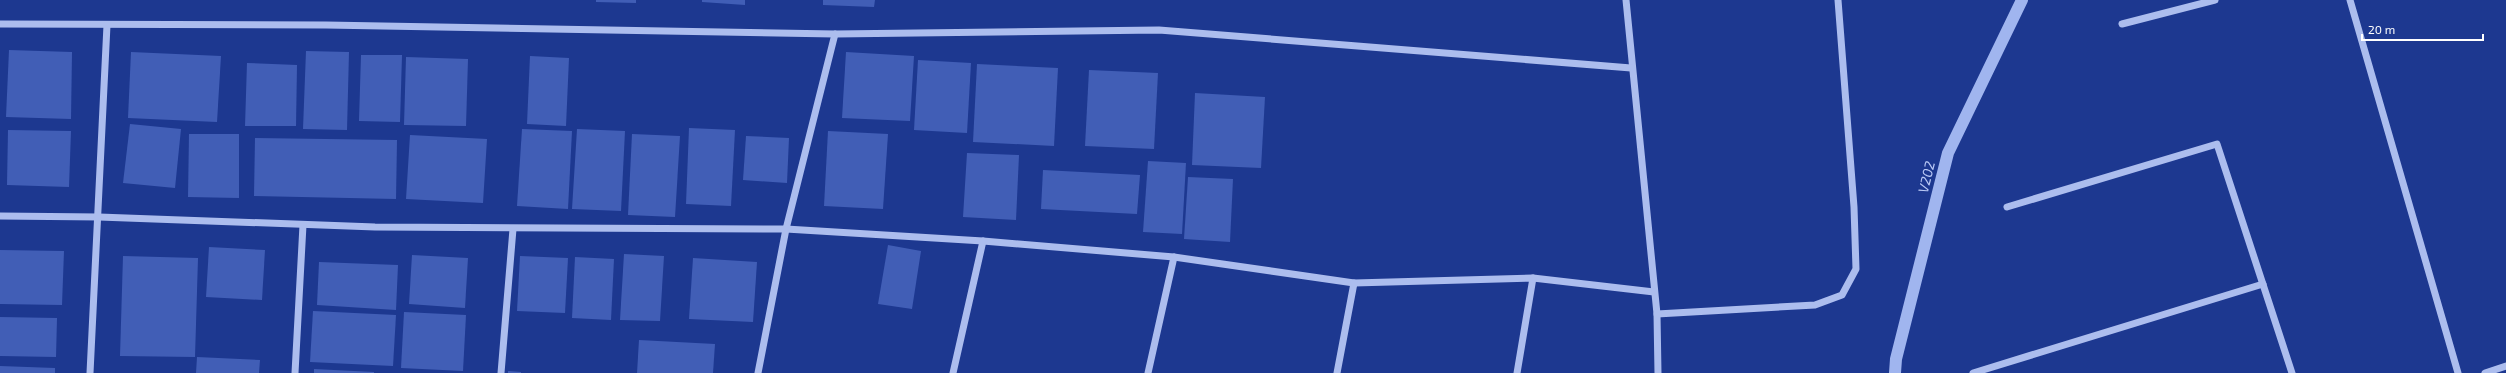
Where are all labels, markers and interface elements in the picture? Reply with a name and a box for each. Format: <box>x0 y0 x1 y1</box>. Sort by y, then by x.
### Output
scale bar <box>2362 16 2483 42</box>
text: 20 m <box>2368 22 2395 36</box>
water label: V202 <box>1914 159 1938 195</box>

